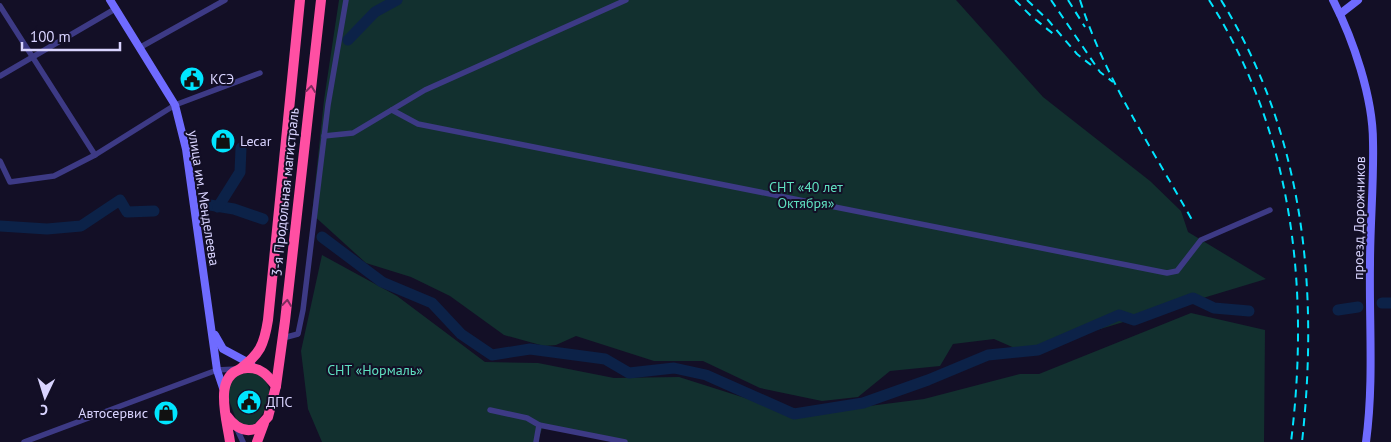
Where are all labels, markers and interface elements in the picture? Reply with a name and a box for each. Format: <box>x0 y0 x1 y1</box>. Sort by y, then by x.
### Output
scale bar <box>22 20 120 52</box>
text: 100 m <box>30 27 71 46</box>
public building icon: КСЭ <box>179 66 205 92</box>
place label: КСЭ <box>210 70 234 88</box>
one-way arrow <box>305 85 316 93</box>
street label: 3-я Продольная магистраль <box>267 106 303 277</box>
shop icon: Lecar <box>210 128 236 154</box>
street label: улица им. Менделеева <box>184 129 224 267</box>
place label: Lecar <box>240 132 272 150</box>
street label: проезд Дорожников <box>1349 156 1369 280</box>
park label: СНТ «40 лет Октября» <box>769 178 843 212</box>
one-way arrow <box>281 299 292 307</box>
park label: СНТ «Нормаль» <box>327 361 423 379</box>
north arrow <box>20 372 70 422</box>
public building icon: ДПС <box>236 389 262 415</box>
place label: ДПС <box>266 393 293 411</box>
shop icon: Автосервис <box>153 400 179 426</box>
text: С <box>39 401 49 419</box>
place label: Автосервис <box>78 404 148 422</box>

